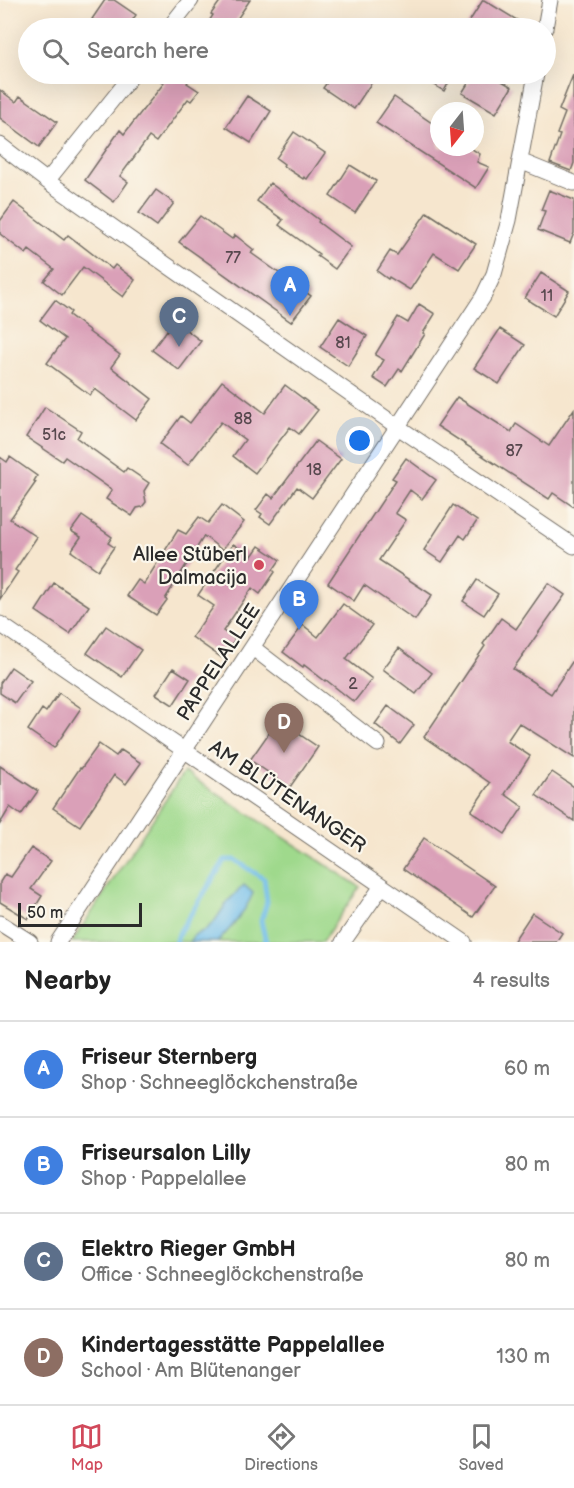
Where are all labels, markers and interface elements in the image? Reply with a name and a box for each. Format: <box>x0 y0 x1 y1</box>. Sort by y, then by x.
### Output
search box <box>18 18 556 84</box>
icon: search <box>39 35 72 68</box>
text: Search here <box>87 38 209 65</box>
north arrow <box>430 102 484 156</box>
house number: 77 <box>225 249 241 268</box>
pin: A <box>270 266 310 316</box>
house number: 11 <box>541 287 553 306</box>
pin: C <box>160 298 198 347</box>
house number: 81 <box>335 334 351 353</box>
house number: 88 <box>234 410 252 429</box>
house number: 51c <box>42 426 66 445</box>
your location <box>345 426 374 455</box>
house number: 87 <box>505 442 523 461</box>
house number: 18 <box>306 461 322 480</box>
place label: Allee Stüberl Dalmacija <box>133 543 247 590</box>
marker: Allee Stüberl Dalmacija <box>252 558 266 572</box>
pin: B <box>280 580 318 630</box>
street label: PAPPELALLEE <box>172 599 266 726</box>
house number: 2 <box>348 675 358 694</box>
pin: D <box>264 704 304 753</box>
street label: AM BLÜTENANGER <box>204 735 371 858</box>
scale bar <box>18 900 142 928</box>
text: 50 m <box>27 904 63 923</box>
text: Nearby <box>24 966 111 997</box>
text: 4 results <box>472 969 550 993</box>
text: Friseur Sternberg <box>81 1044 257 1071</box>
text: A <box>37 1057 50 1081</box>
text: 60 m <box>504 1057 550 1081</box>
text: Shop · Schneeglöckchenstraße <box>81 1071 358 1095</box>
text: Friseursalon Lilly <box>81 1140 251 1167</box>
text: B <box>36 1153 51 1177</box>
text: 80 m <box>505 1153 550 1177</box>
text: Shop · Pappelallee <box>81 1167 246 1191</box>
text: Elektro Rieger GmbH <box>81 1236 296 1263</box>
text: C <box>36 1249 51 1273</box>
text: 80 m <box>505 1249 550 1273</box>
text: Office · Schneeglöckchenstraße <box>81 1263 364 1287</box>
text: Kindertagesstätte Pappelallee <box>81 1332 385 1359</box>
text: D <box>37 1345 50 1369</box>
text: 130 m <box>496 1345 550 1369</box>
text: School · Am Blütenanger <box>81 1359 301 1383</box>
tab: Map <box>70 1420 103 1475</box>
tab: Directions <box>244 1420 318 1475</box>
tab: Saved <box>459 1420 504 1475</box>

